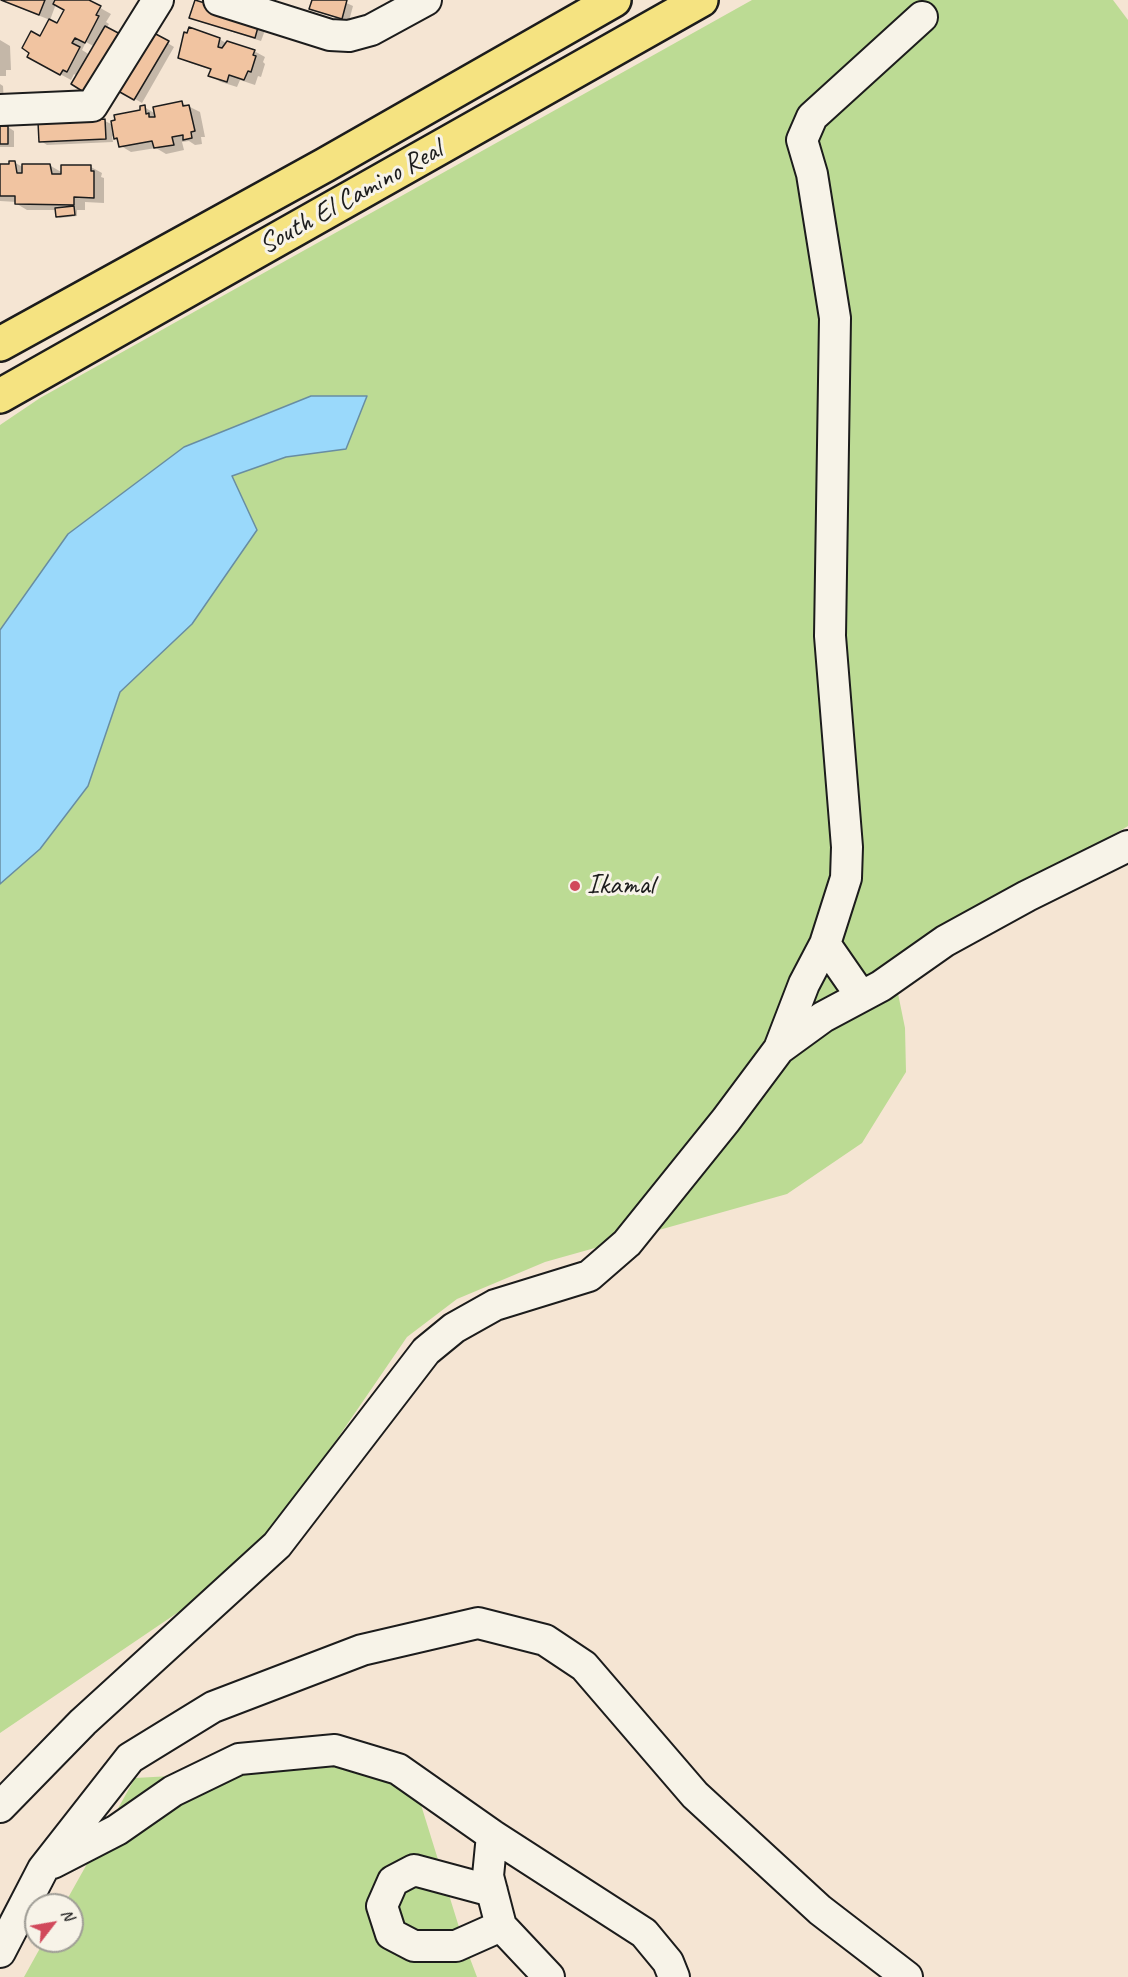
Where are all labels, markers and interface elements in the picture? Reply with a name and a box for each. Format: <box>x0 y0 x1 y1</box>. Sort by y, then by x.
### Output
street label: South El Camino Real <box>254 134 448 262</box>
place label: Ikamal <box>587 869 654 903</box>
marker: Ikamal <box>568 879 582 893</box>
north arrow <box>24 1893 84 1953</box>
text: N <box>57 1905 79 1924</box>

